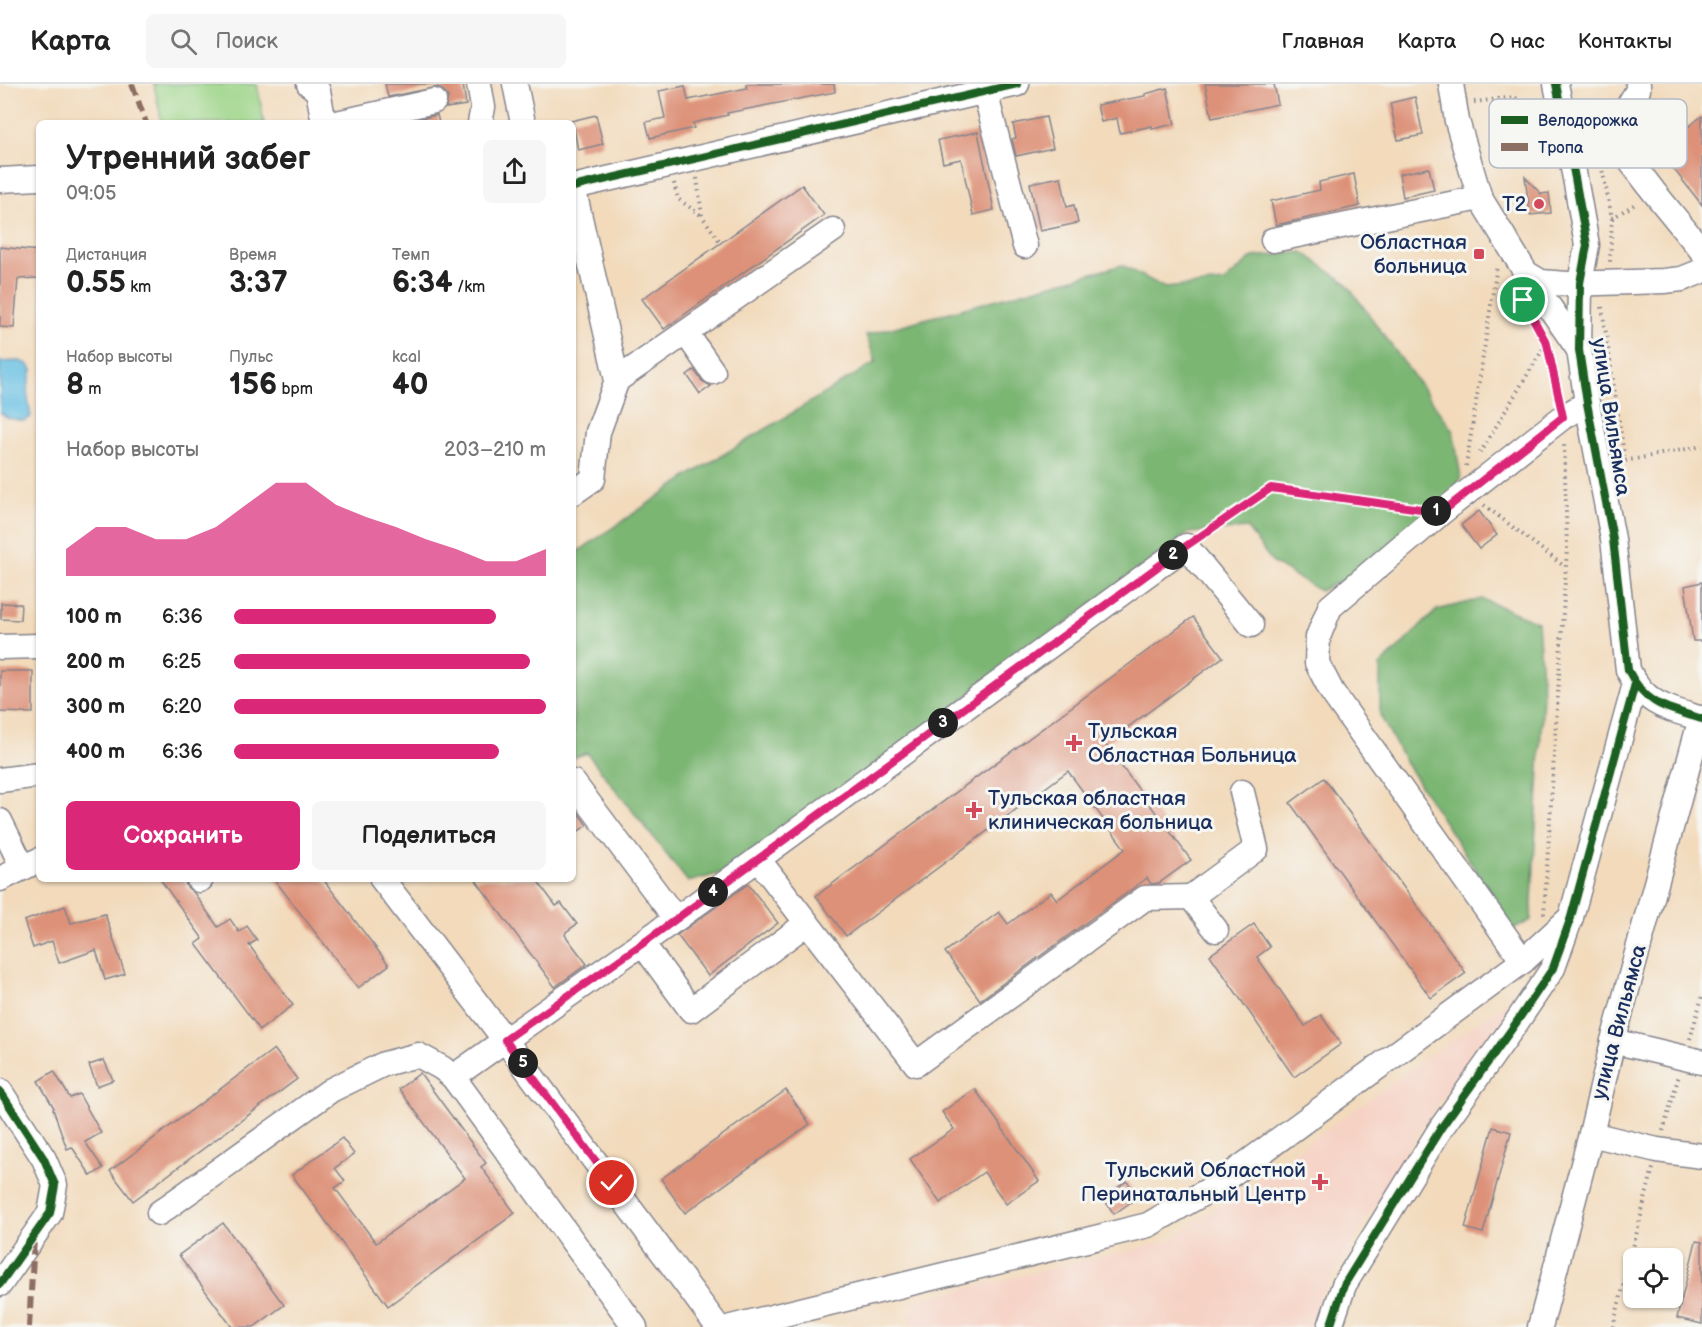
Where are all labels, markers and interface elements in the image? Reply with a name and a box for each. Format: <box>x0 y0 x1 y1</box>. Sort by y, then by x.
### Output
search box <box>146 14 566 68</box>
text: Карта <box>30 25 110 58</box>
icon: search <box>167 25 200 58</box>
text: Поиск <box>215 28 278 55</box>
text: Главная <box>1281 29 1364 54</box>
text: Карта <box>1397 29 1456 54</box>
text: О нас <box>1489 29 1545 54</box>
text: Контакты <box>1578 29 1672 54</box>
legend <box>1489 99 1687 168</box>
text: Велодорожка <box>1538 112 1639 131</box>
text: Утренний забег <box>66 139 311 179</box>
text: Тропа <box>1538 139 1584 158</box>
button: share <box>483 140 546 203</box>
text: 09:05 <box>66 182 117 206</box>
place label: T2 <box>1502 192 1528 217</box>
marker: T2 <box>1532 197 1546 211</box>
place label: Областная больница <box>1360 230 1468 279</box>
text: Дистанция <box>66 246 147 265</box>
text: Время <box>229 246 277 265</box>
text: Темп <box>392 246 430 265</box>
marker: Областная больница <box>1472 247 1486 261</box>
text: 0.55 <box>66 265 126 301</box>
text: 3:37 <box>229 265 288 301</box>
text: 6:34 <box>392 265 453 301</box>
pin <box>1497 274 1548 325</box>
text: km <box>126 278 151 297</box>
text: /km <box>453 278 485 297</box>
icon: arrive <box>1506 283 1539 316</box>
street label: улица Вильямса <box>1586 336 1636 498</box>
text: Набор высоты <box>66 348 173 367</box>
text: Пульс <box>229 348 273 367</box>
text: kcal <box>392 348 421 367</box>
text: 8 <box>66 367 84 403</box>
text: 156 <box>229 367 277 403</box>
text: 40 <box>392 367 428 403</box>
text: m <box>84 380 102 399</box>
text: bpm <box>277 380 313 399</box>
text: Набор высоты <box>66 438 199 462</box>
text: 203–210 m <box>444 438 546 462</box>
pin: 1 <box>1421 496 1451 526</box>
text: 1 <box>1433 501 1439 520</box>
pin: 2 <box>1158 540 1188 570</box>
text: 2 <box>1168 545 1178 564</box>
text: 100 m <box>66 605 122 629</box>
text: 6:36 <box>162 605 203 629</box>
text: 200 m <box>66 650 125 674</box>
text: 6:25 <box>162 650 202 674</box>
text: 300 m <box>66 695 125 719</box>
text: 6:20 <box>162 695 202 719</box>
pin: 3 <box>928 708 958 738</box>
text: 3 <box>938 713 948 732</box>
place label: Тульская Областная Больница <box>1088 719 1297 768</box>
marker: Тульская Областная Больница <box>1065 734 1083 752</box>
text: 400 m <box>66 740 125 764</box>
text: 6:36 <box>162 740 203 764</box>
place label: Тульская областная клиническая больница <box>988 786 1213 835</box>
button: Сохранить <box>66 801 300 870</box>
button: Поделиться <box>312 801 546 870</box>
marker: Тульская областная клиническая больница <box>965 801 983 819</box>
pin: 4 <box>698 877 728 907</box>
text: 4 <box>708 882 718 901</box>
street label: улица Вильямса <box>1586 941 1652 1102</box>
pin: 5 <box>508 1048 538 1078</box>
text: 5 <box>518 1053 528 1072</box>
pin <box>586 1157 637 1208</box>
place label: Тульский Областной Перинатальный Центр <box>1081 1158 1306 1207</box>
icon: check <box>595 1166 628 1199</box>
marker: Тульский Областной Перинатальный Центр <box>1311 1173 1329 1191</box>
map controls <box>1623 1248 1683 1308</box>
button: locate <box>1623 1248 1683 1308</box>

